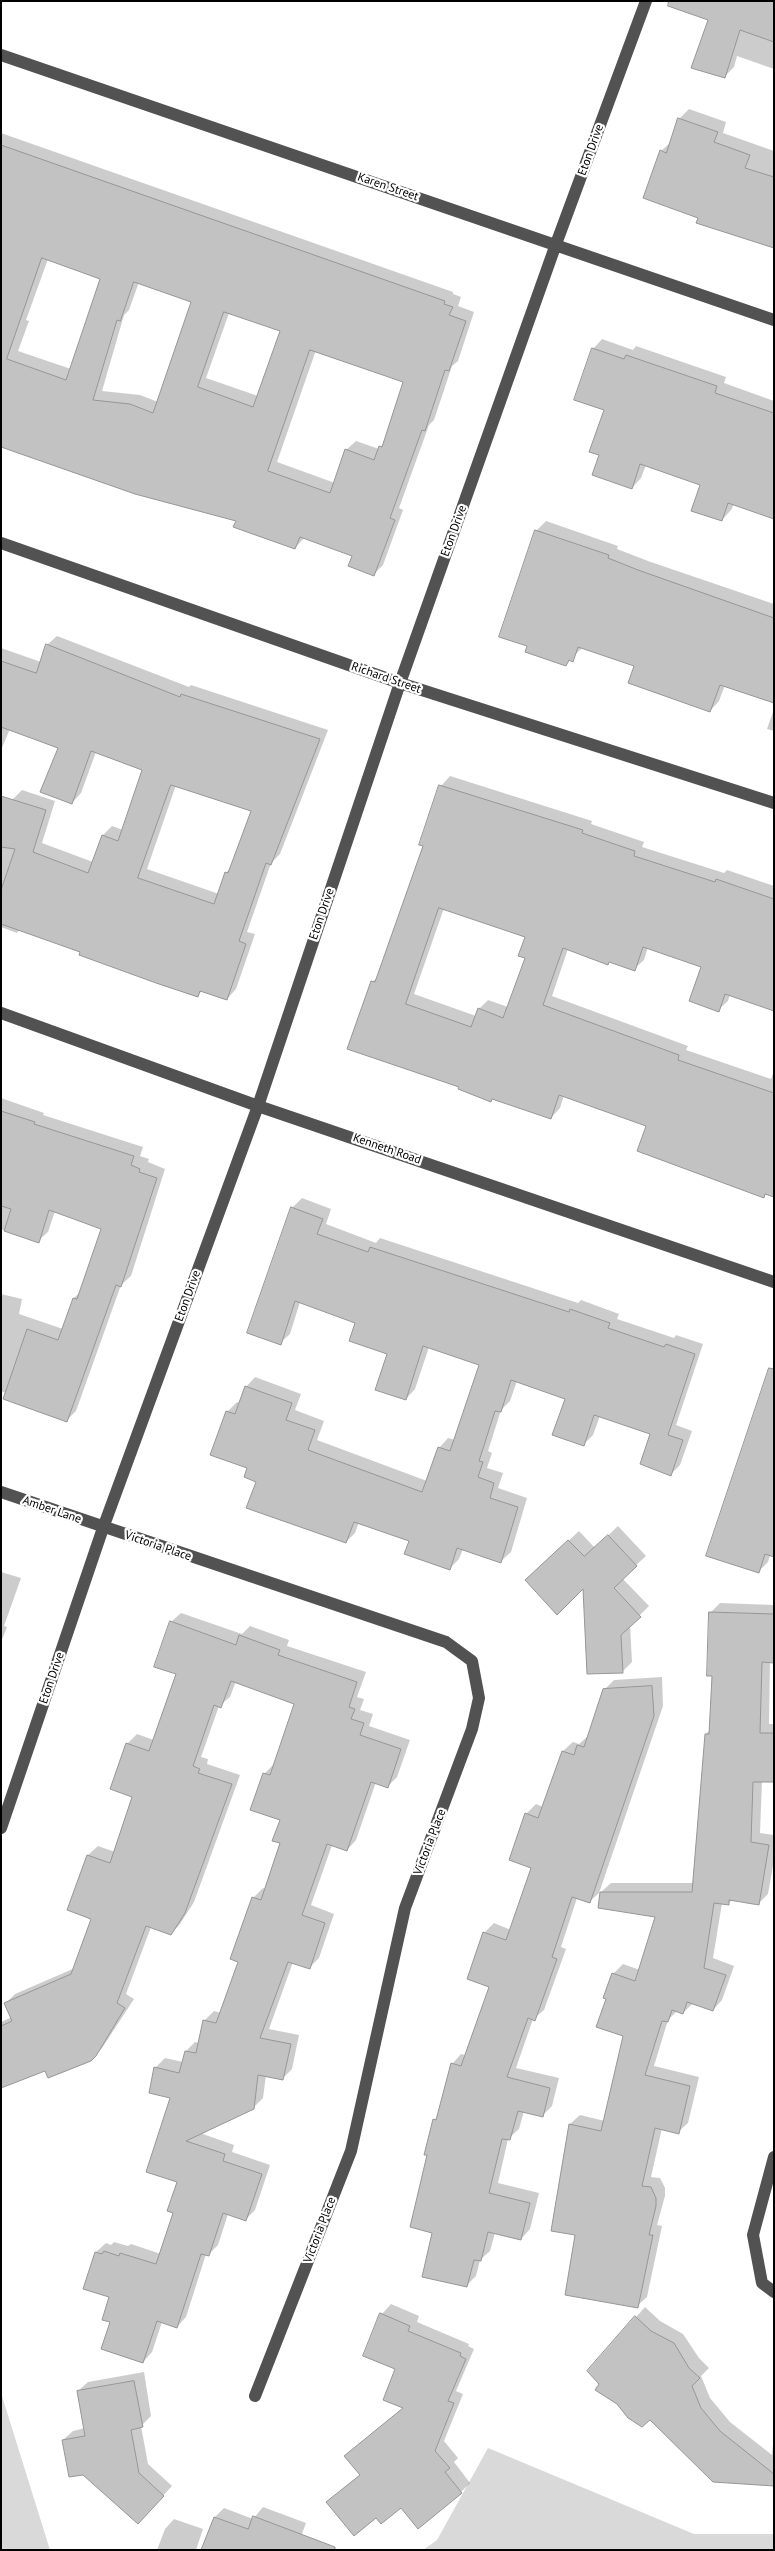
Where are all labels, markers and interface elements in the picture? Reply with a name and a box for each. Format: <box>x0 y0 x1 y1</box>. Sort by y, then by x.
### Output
street label: Eton Drive <box>575 122 607 178</box>
street label: Karen Street <box>356 170 420 204</box>
street label: Eton Drive <box>438 503 470 559</box>
street label: Richard Street <box>349 659 423 697</box>
street label: Eton Drive <box>306 886 338 942</box>
street label: Kenneth Road <box>351 1131 423 1167</box>
street label: Eton Drive <box>172 1268 204 1324</box>
street label: Amber Lane <box>21 1493 83 1527</box>
street label: Victoria Place <box>123 1528 193 1564</box>
street label: Eton Drive <box>36 1650 68 1706</box>
street label: Victoria Place <box>411 1807 449 1877</box>
street label: Victoria Place <box>301 2195 339 2265</box>

